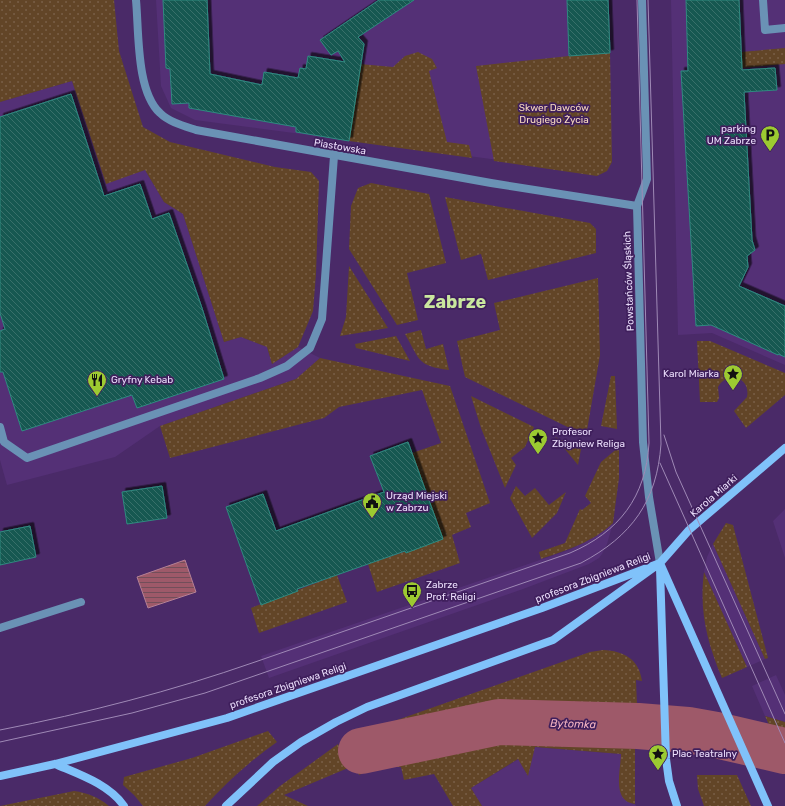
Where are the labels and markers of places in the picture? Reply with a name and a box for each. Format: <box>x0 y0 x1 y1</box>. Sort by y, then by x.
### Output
place label: parking UM Zabrze <box>707 123 756 147</box>
parking icon: parking UM Zabrze <box>759 124 781 152</box>
place icon: Karol Miarka <box>722 363 744 391</box>
place label: Karol Miarka <box>663 368 719 380</box>
restaurant icon: Gryfny Kebab <box>86 369 108 397</box>
place label: Gryfny Kebab <box>111 374 173 386</box>
place label: Profesor Zbigniew Religa <box>552 426 625 450</box>
place icon: Profesor Zbigniew Religa <box>527 427 549 455</box>
place label: Urząd Miejski w Zabrzu <box>386 490 447 514</box>
public building icon: Urząd Miejski w Zabrzu <box>361 491 383 519</box>
place label: Zabrze Prof. Religi <box>426 579 476 603</box>
bus stop icon: Zabrze Prof. Religi <box>401 580 423 608</box>
place icon: Plac Teatralny <box>647 743 669 771</box>
place label: Plac Teatralny <box>672 748 737 760</box>

